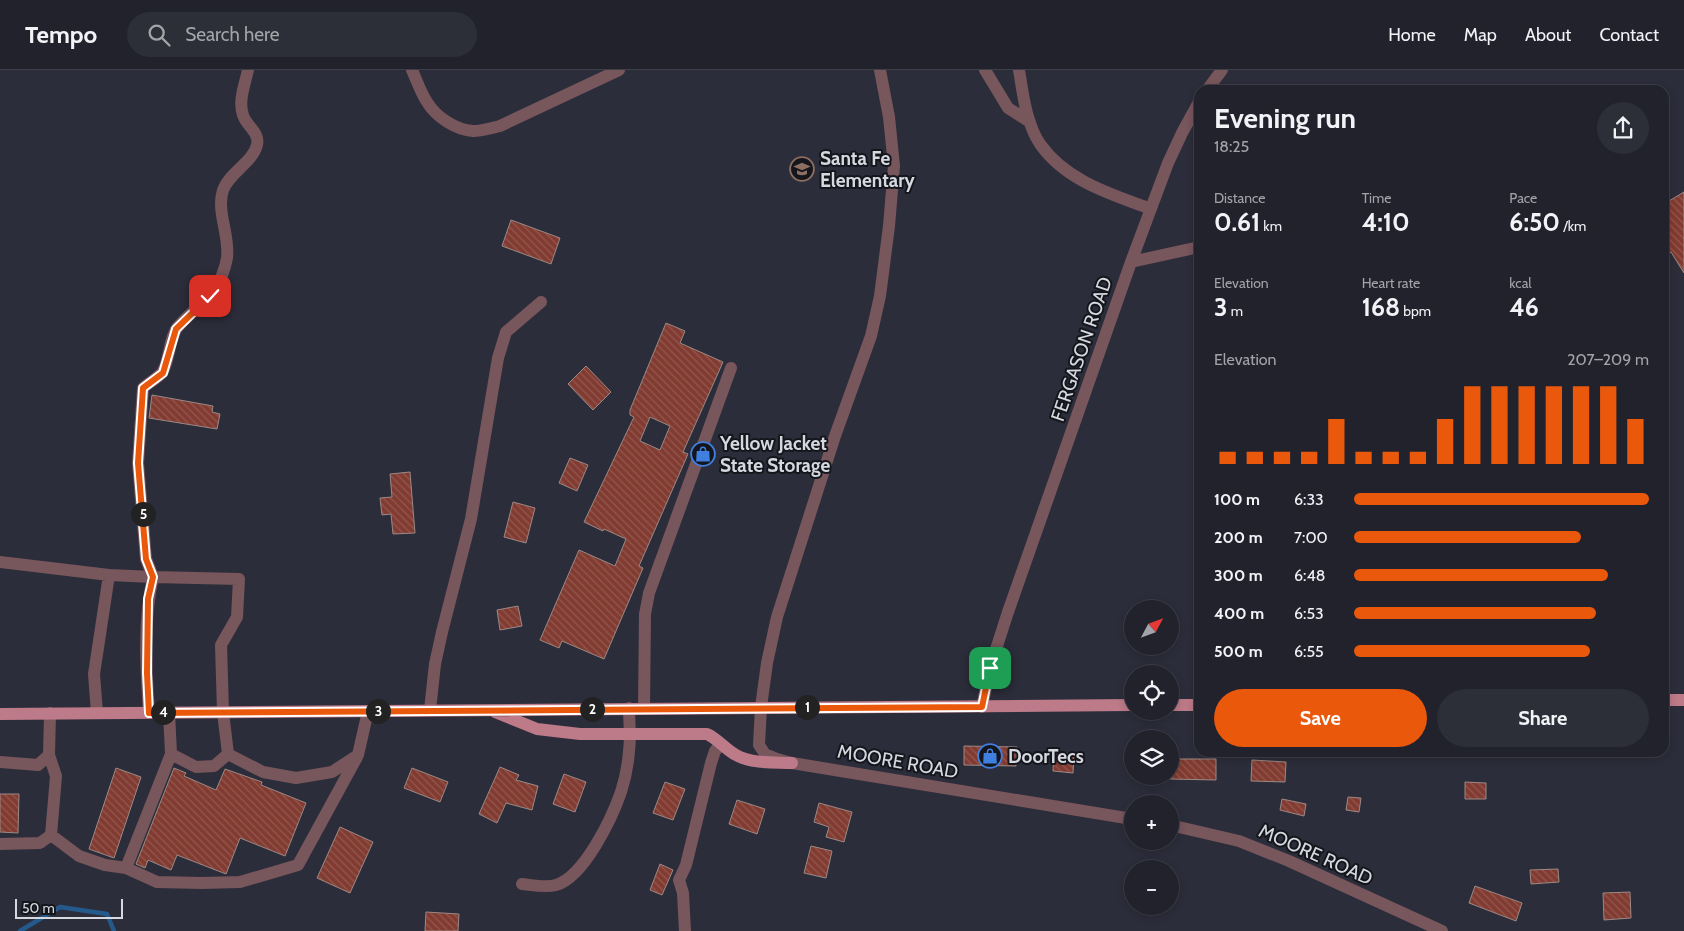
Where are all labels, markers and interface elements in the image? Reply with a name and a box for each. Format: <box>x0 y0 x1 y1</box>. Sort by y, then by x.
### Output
search box <box>127 12 477 57</box>
text: Tempo <box>25 20 97 49</box>
icon: search <box>145 21 173 49</box>
text: Search here <box>185 23 280 46</box>
text: Home <box>1388 24 1436 46</box>
text: Map <box>1464 24 1497 46</box>
text: About <box>1525 24 1571 46</box>
text: Contact <box>1599 24 1659 46</box>
text: Evening run <box>1214 101 1356 135</box>
button: share <box>1597 102 1649 154</box>
text: 18:25 <box>1214 137 1249 156</box>
place label: Santa Fe Elementary <box>820 147 915 192</box>
school or university icon: Santa Fe Elementary <box>789 156 815 182</box>
text: Distance <box>1214 189 1266 207</box>
text: Time <box>1362 189 1391 207</box>
text: Pace <box>1509 189 1537 207</box>
text: 0.61 <box>1214 207 1260 237</box>
text: 4:10 <box>1362 207 1410 237</box>
text: 6:50 <box>1509 207 1560 237</box>
text: km <box>1260 217 1282 235</box>
text: /km <box>1560 217 1586 235</box>
street label: FERGASON ROAD <box>1046 274 1117 424</box>
text: Elevation <box>1214 274 1269 292</box>
text: Heart rate <box>1362 274 1420 292</box>
text: kcal <box>1509 274 1532 292</box>
pin <box>189 275 231 317</box>
icon: check <box>196 282 224 310</box>
text: 3 <box>1214 292 1227 322</box>
text: 168 <box>1362 292 1400 322</box>
text: 46 <box>1509 292 1539 322</box>
text: m <box>1227 302 1243 320</box>
text: bpm <box>1400 302 1431 320</box>
text: Elevation <box>1214 350 1277 369</box>
text: 207–209 m <box>1567 350 1649 369</box>
place label: Yellow Jacket State Storage <box>719 432 830 477</box>
shop icon: Yellow Jacket State Storage <box>690 441 716 467</box>
text: 100 m <box>1214 490 1260 509</box>
text: 6:33 <box>1294 490 1324 509</box>
pin: 5 <box>130 502 156 526</box>
text: 5 <box>140 505 147 523</box>
text: 200 m <box>1214 528 1263 547</box>
text: 7:00 <box>1294 528 1328 547</box>
text: 300 m <box>1214 566 1263 585</box>
text: 6:48 <box>1294 566 1325 585</box>
north arrow <box>1124 600 1179 655</box>
map controls <box>1124 600 1179 915</box>
text: 400 m <box>1214 604 1264 623</box>
text: 6:53 <box>1294 604 1324 623</box>
text: 500 m <box>1214 642 1263 661</box>
text: 6:55 <box>1294 642 1324 661</box>
pin <box>969 647 1011 689</box>
icon: arrive <box>976 654 1004 682</box>
button: locate <box>1124 665 1179 720</box>
button: Save <box>1214 689 1427 747</box>
button: Share <box>1437 689 1649 747</box>
pin: 1 <box>794 694 820 720</box>
pin: 2 <box>580 696 604 722</box>
pin: 3 <box>366 698 390 724</box>
text: 1 <box>805 698 810 716</box>
pin: 4 <box>150 700 176 724</box>
text: 2 <box>589 700 596 718</box>
text: 3 <box>375 702 382 720</box>
text: 4 <box>159 703 168 721</box>
button: layers <box>1124 730 1179 785</box>
street label: MOORE ROAD <box>836 740 960 783</box>
shop icon: DoorTecs <box>977 743 1003 769</box>
place label: DoorTecs <box>1008 745 1084 768</box>
button: + <box>1124 795 1179 850</box>
street label: MOORE ROAD <box>1255 819 1376 890</box>
button: − <box>1124 860 1179 915</box>
scale bar <box>15 896 122 919</box>
text: 50 m <box>22 899 55 917</box>

